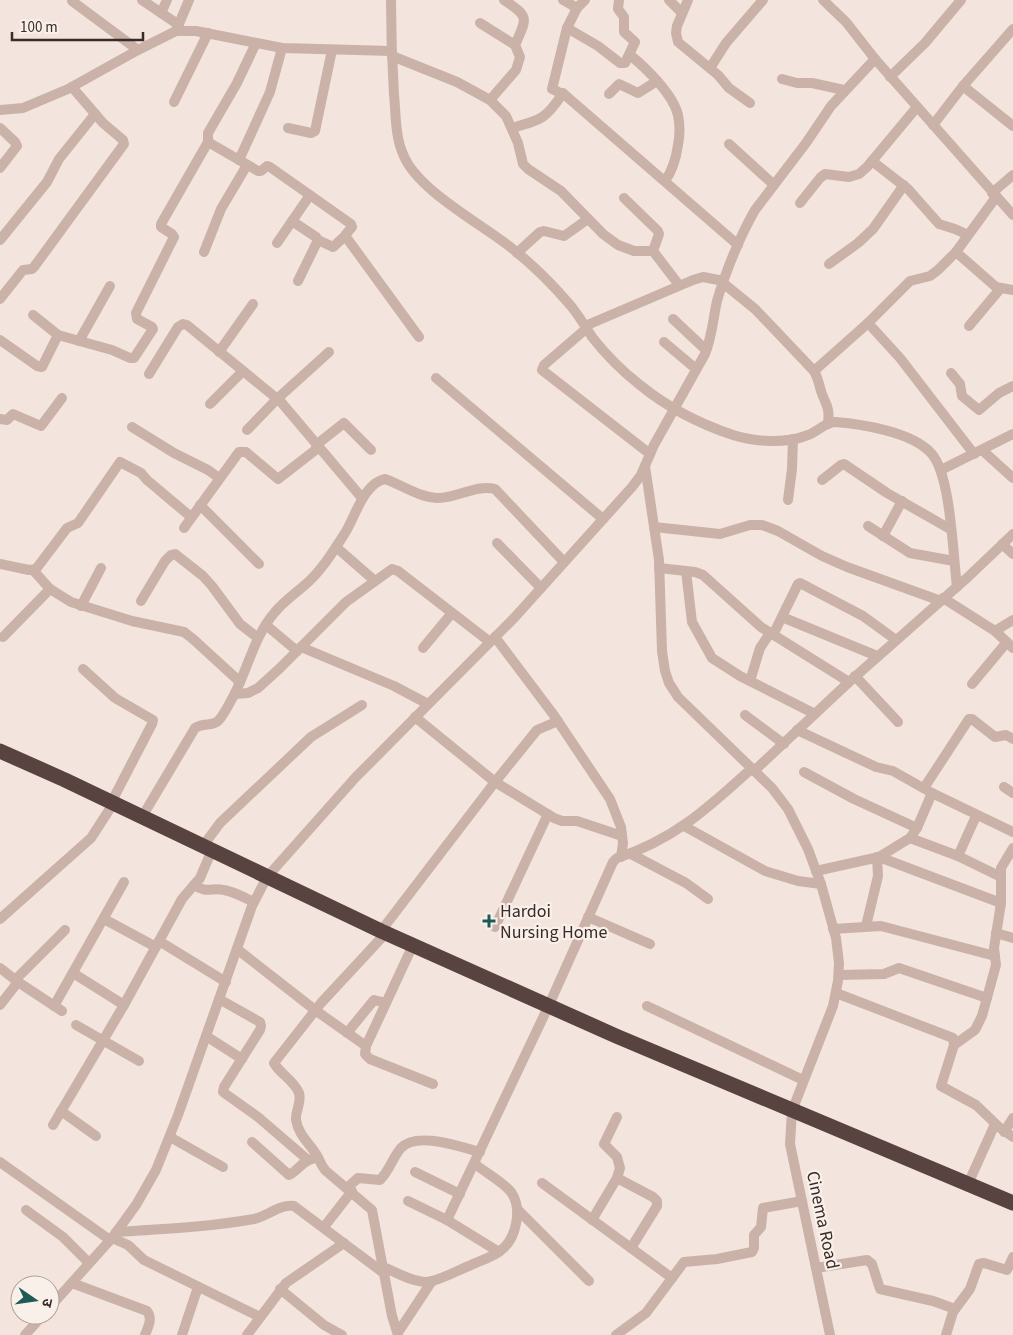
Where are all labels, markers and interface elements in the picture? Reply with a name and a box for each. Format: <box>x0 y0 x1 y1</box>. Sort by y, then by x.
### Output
scale bar <box>12 10 144 42</box>
text: 100 m <box>20 17 58 38</box>
place label: Hardoi Nursing Home <box>500 899 608 945</box>
marker: Hardoi Nursing Home <box>482 914 496 928</box>
street label: Cinema Road <box>800 1169 845 1271</box>
north arrow <box>10 1275 60 1325</box>
text: उ <box>36 1296 57 1310</box>

